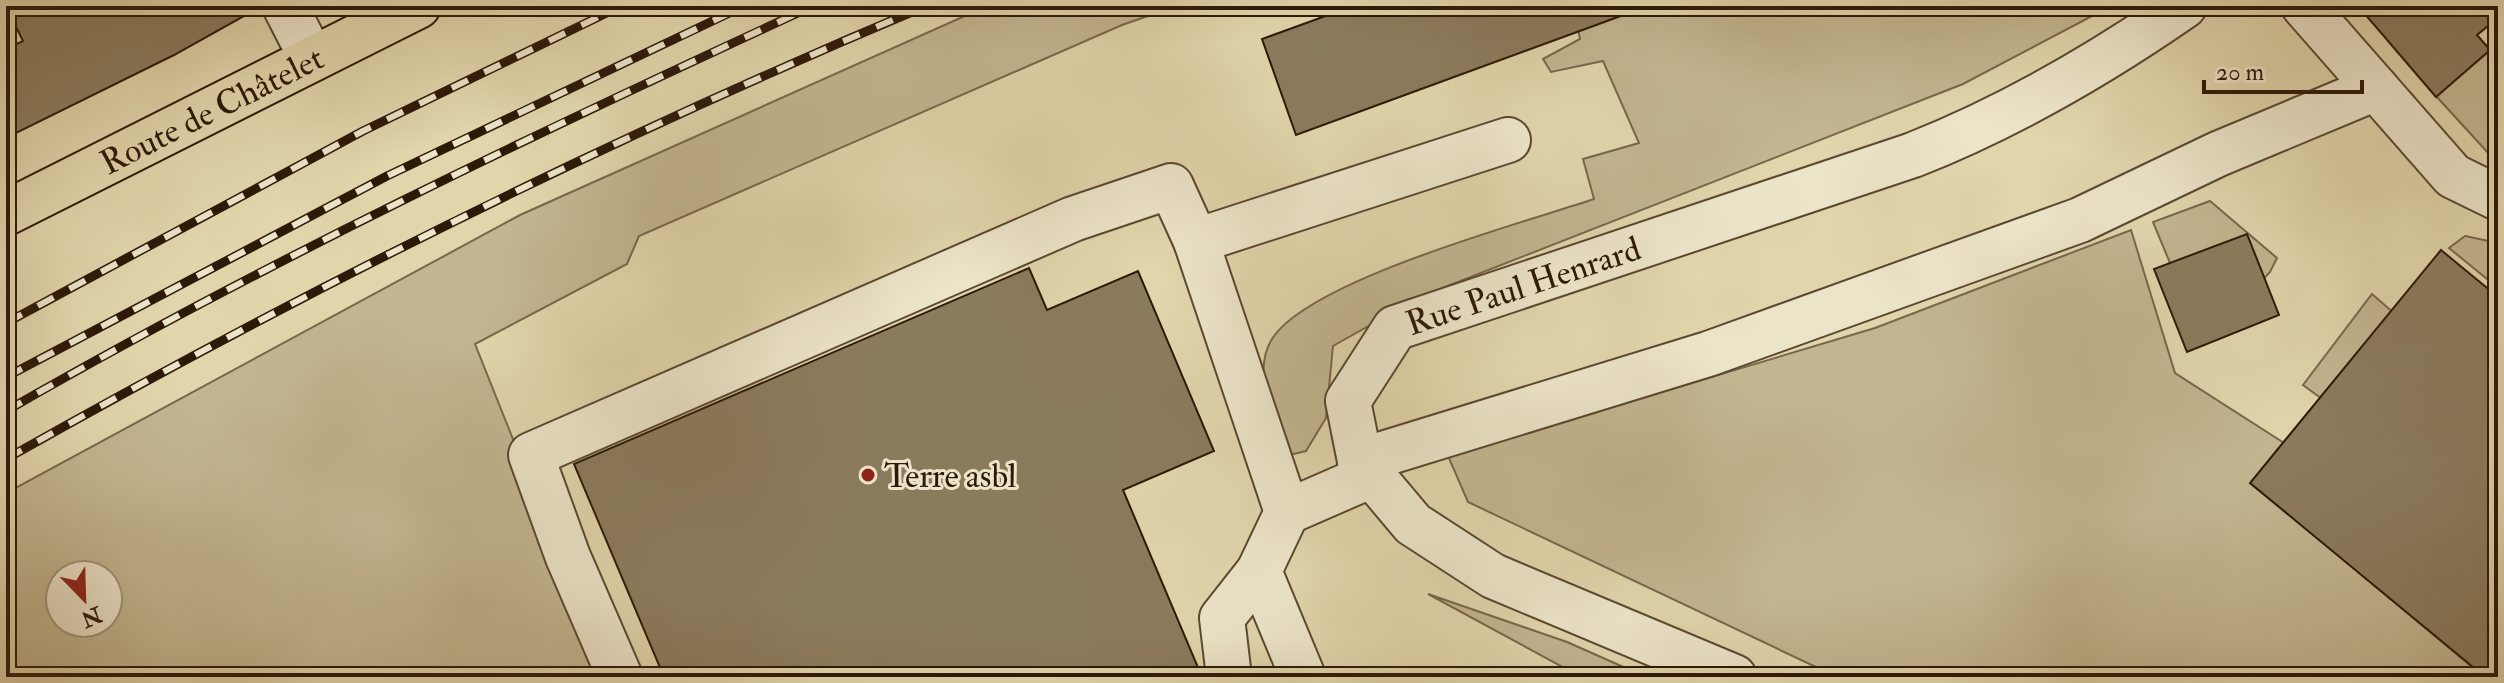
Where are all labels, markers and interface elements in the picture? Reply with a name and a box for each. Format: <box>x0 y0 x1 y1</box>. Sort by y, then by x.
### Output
street label: Route de Châtelet <box>93 37 331 185</box>
scale bar <box>2204 44 2362 94</box>
text: 20 m <box>2216 57 2265 88</box>
street label: Rue Paul Henrard <box>1401 227 1647 346</box>
place label: Terre asbl <box>884 455 1017 498</box>
marker: Terre asbl <box>859 466 877 484</box>
north arrow <box>44 559 124 639</box>
text: N <box>77 599 107 633</box>

